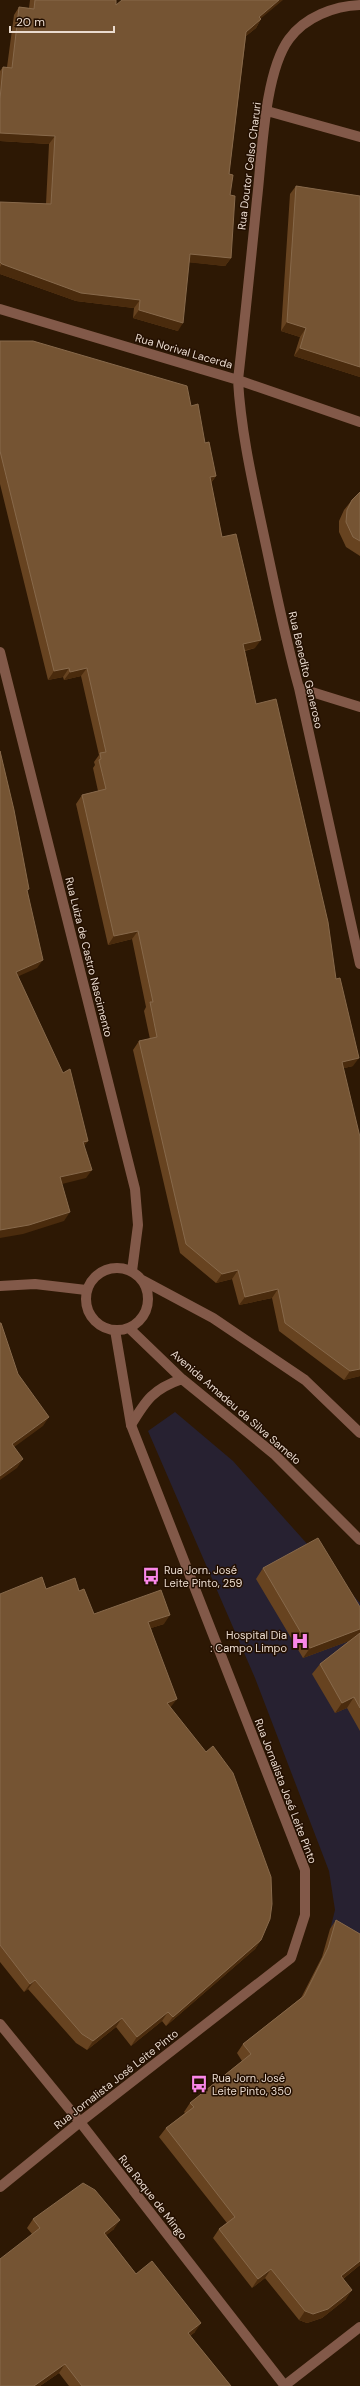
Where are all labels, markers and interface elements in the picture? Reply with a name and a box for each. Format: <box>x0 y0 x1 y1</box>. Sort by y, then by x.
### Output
scale bar <box>10 8 114 34</box>
text: 20 m <box>16 14 45 30</box>
street label: Rua Doutor Celso Charuri <box>234 101 264 231</box>
street label: Rua Norival Lacerda <box>134 330 234 372</box>
street label: Rua Benedito Generoso <box>286 610 326 730</box>
street label: Rua Luiza de Castro Nascimento <box>62 876 116 1038</box>
street label: Avenida Amadeu da Silva Samelo <box>168 1347 304 1467</box>
place label: Rua Jorn. José Leite Pinto, 259 <box>164 1563 242 1590</box>
bus stop icon: Rua Jorn. José Leite Pinto, 259 <box>141 1566 161 1586</box>
place label: Hospital Dia : Campo Limpo <box>210 1628 287 1655</box>
hospital icon: Hospital Dia : Campo Limpo <box>290 1631 310 1651</box>
street label: Rua Jornalista José Leite Pinto <box>252 1716 320 1866</box>
street label: Rua Jornalista José Leite Pinto <box>51 2026 181 2132</box>
place label: Rua Jorn. José Leite Pinto, 350 <box>212 2071 291 2098</box>
bus stop icon: Rua Jorn. José Leite Pinto, 350 <box>189 2074 209 2094</box>
street label: Rua Roque de Mingo <box>116 2152 190 2242</box>

